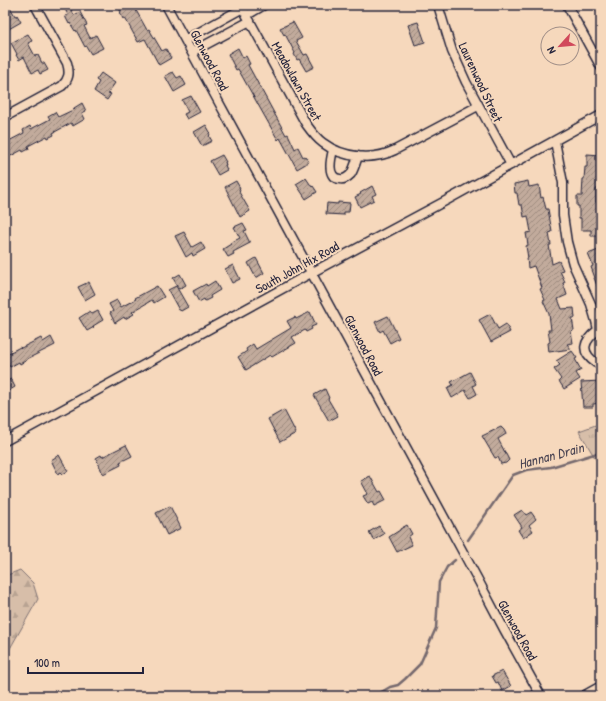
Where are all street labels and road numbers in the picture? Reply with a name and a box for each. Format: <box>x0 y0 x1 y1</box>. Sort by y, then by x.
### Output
street label: Glenwood Road <box>186 26 234 94</box>
street label: Meadowlawn Street <box>268 38 326 124</box>
street label: Laurenwood Street <box>455 39 508 125</box>
street label: South John Hix Road <box>252 237 342 297</box>
street label: Glenwood Road <box>340 311 388 379</box>
street label: Glenwood Road <box>494 597 542 663</box>

